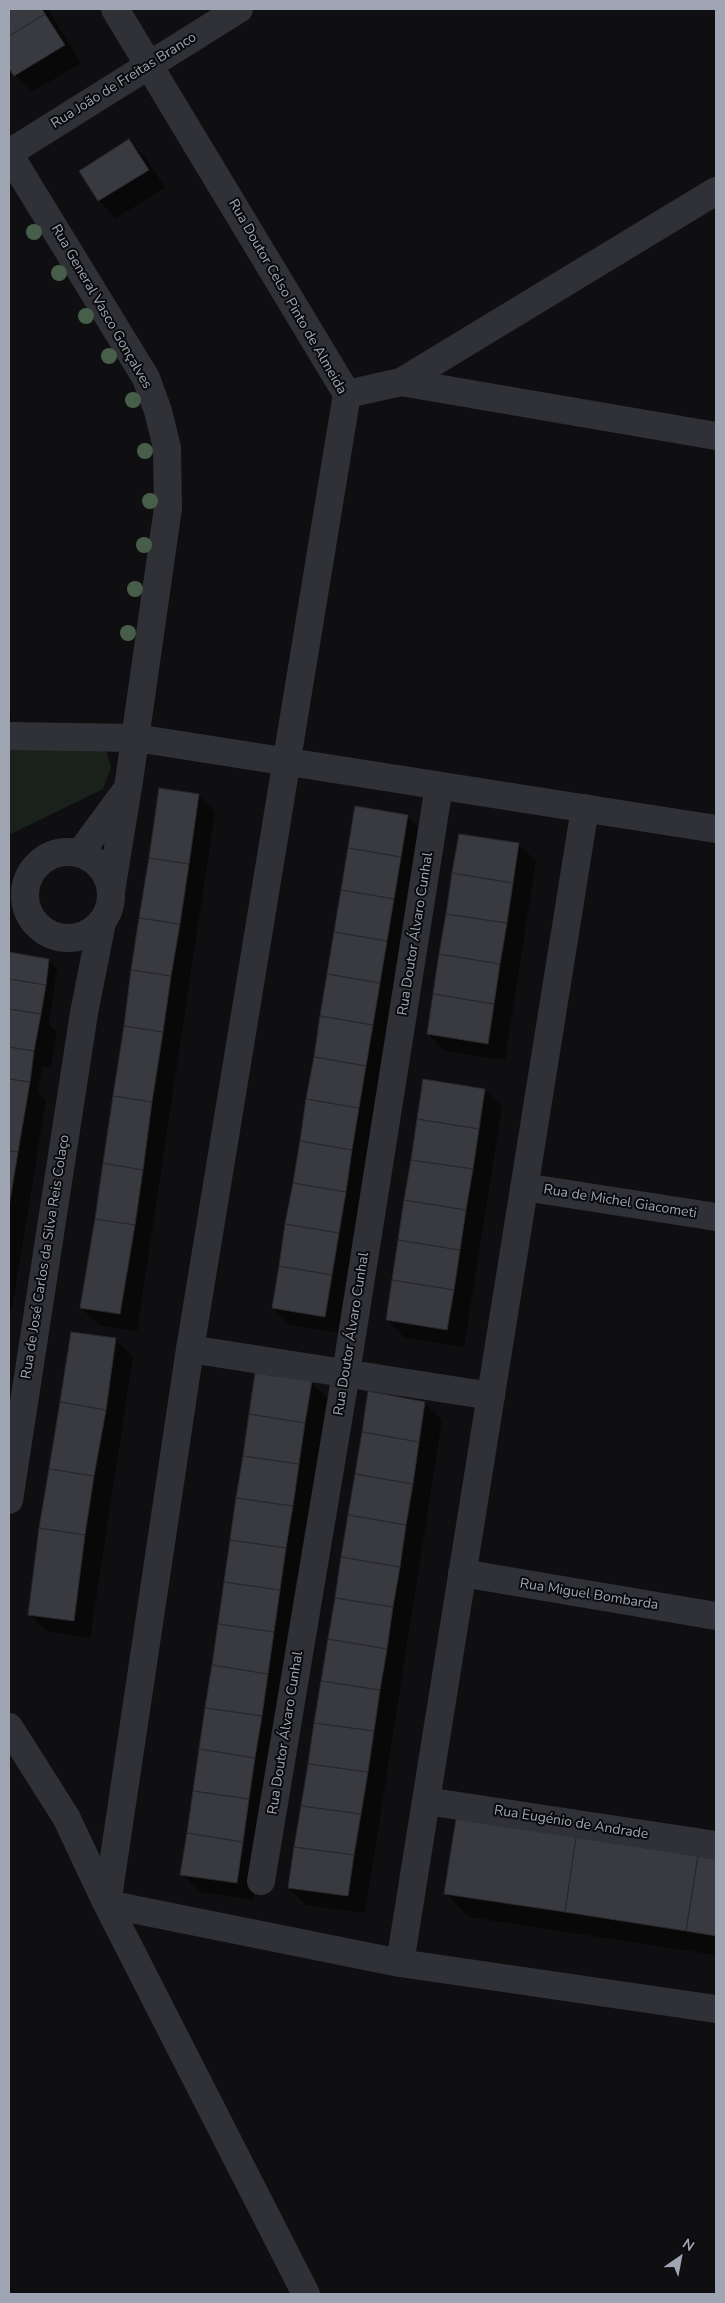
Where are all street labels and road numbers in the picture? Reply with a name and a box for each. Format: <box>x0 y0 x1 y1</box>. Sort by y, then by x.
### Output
street label: Rua João de Freitas Branco <box>48 29 200 133</box>
street label: Rua Doutor Celso Pinto de Almeida <box>224 197 350 397</box>
street label: Rua General Vasco Gonçalves <box>47 222 155 392</box>
street label: Rua Doutor Álvaro Cunhal <box>395 851 437 1017</box>
street label: Rua de José Carlos da Silva Reis Colaço <box>18 1134 74 1380</box>
street label: Rua de Michel Giacometi <box>542 1182 698 1222</box>
street label: Rua Doutor Álvaro Cunhal <box>331 1251 373 1417</box>
street label: Rua Miguel Bombarda <box>519 1576 659 1614</box>
street label: Rua Doutor Álvaro Cunhal <box>265 1650 307 1816</box>
street label: Rua Eugénio de Andrade <box>493 1803 649 1843</box>

